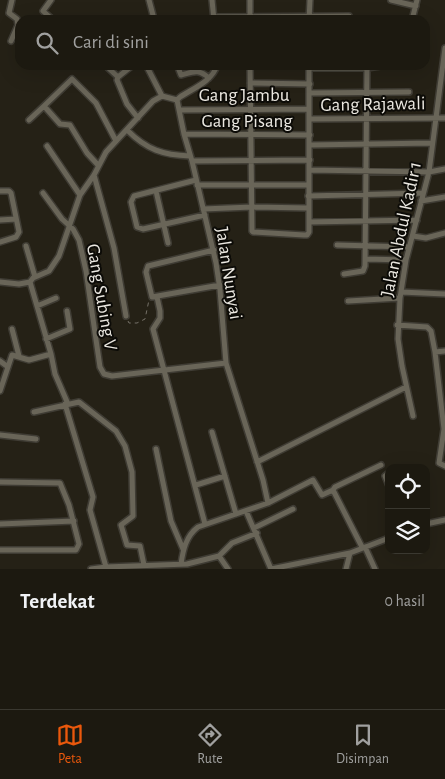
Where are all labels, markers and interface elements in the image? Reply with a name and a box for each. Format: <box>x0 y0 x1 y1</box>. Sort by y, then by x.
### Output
search box <box>15 15 430 70</box>
icon: search <box>33 29 61 57</box>
text: Cari di sini <box>73 33 149 52</box>
street label: Gang Jambu <box>199 86 290 105</box>
street label: Gang Rajawali <box>320 94 426 115</box>
street label: Gang Pisang <box>201 112 293 131</box>
street label: Jalan Abdul Kadir 1 <box>378 160 425 299</box>
street label: Jalan Nunyai <box>212 226 245 321</box>
street label: Gang Subing V <box>83 242 120 352</box>
map controls <box>385 464 430 554</box>
button: locate <box>385 464 430 509</box>
button: layers <box>385 509 430 554</box>
text: Terdekat <box>20 591 95 612</box>
text: 0 hasil <box>384 593 425 609</box>
tab: Peta <box>56 721 84 768</box>
tab: Rute <box>196 721 224 768</box>
tab: Disimpan <box>336 721 389 768</box>

